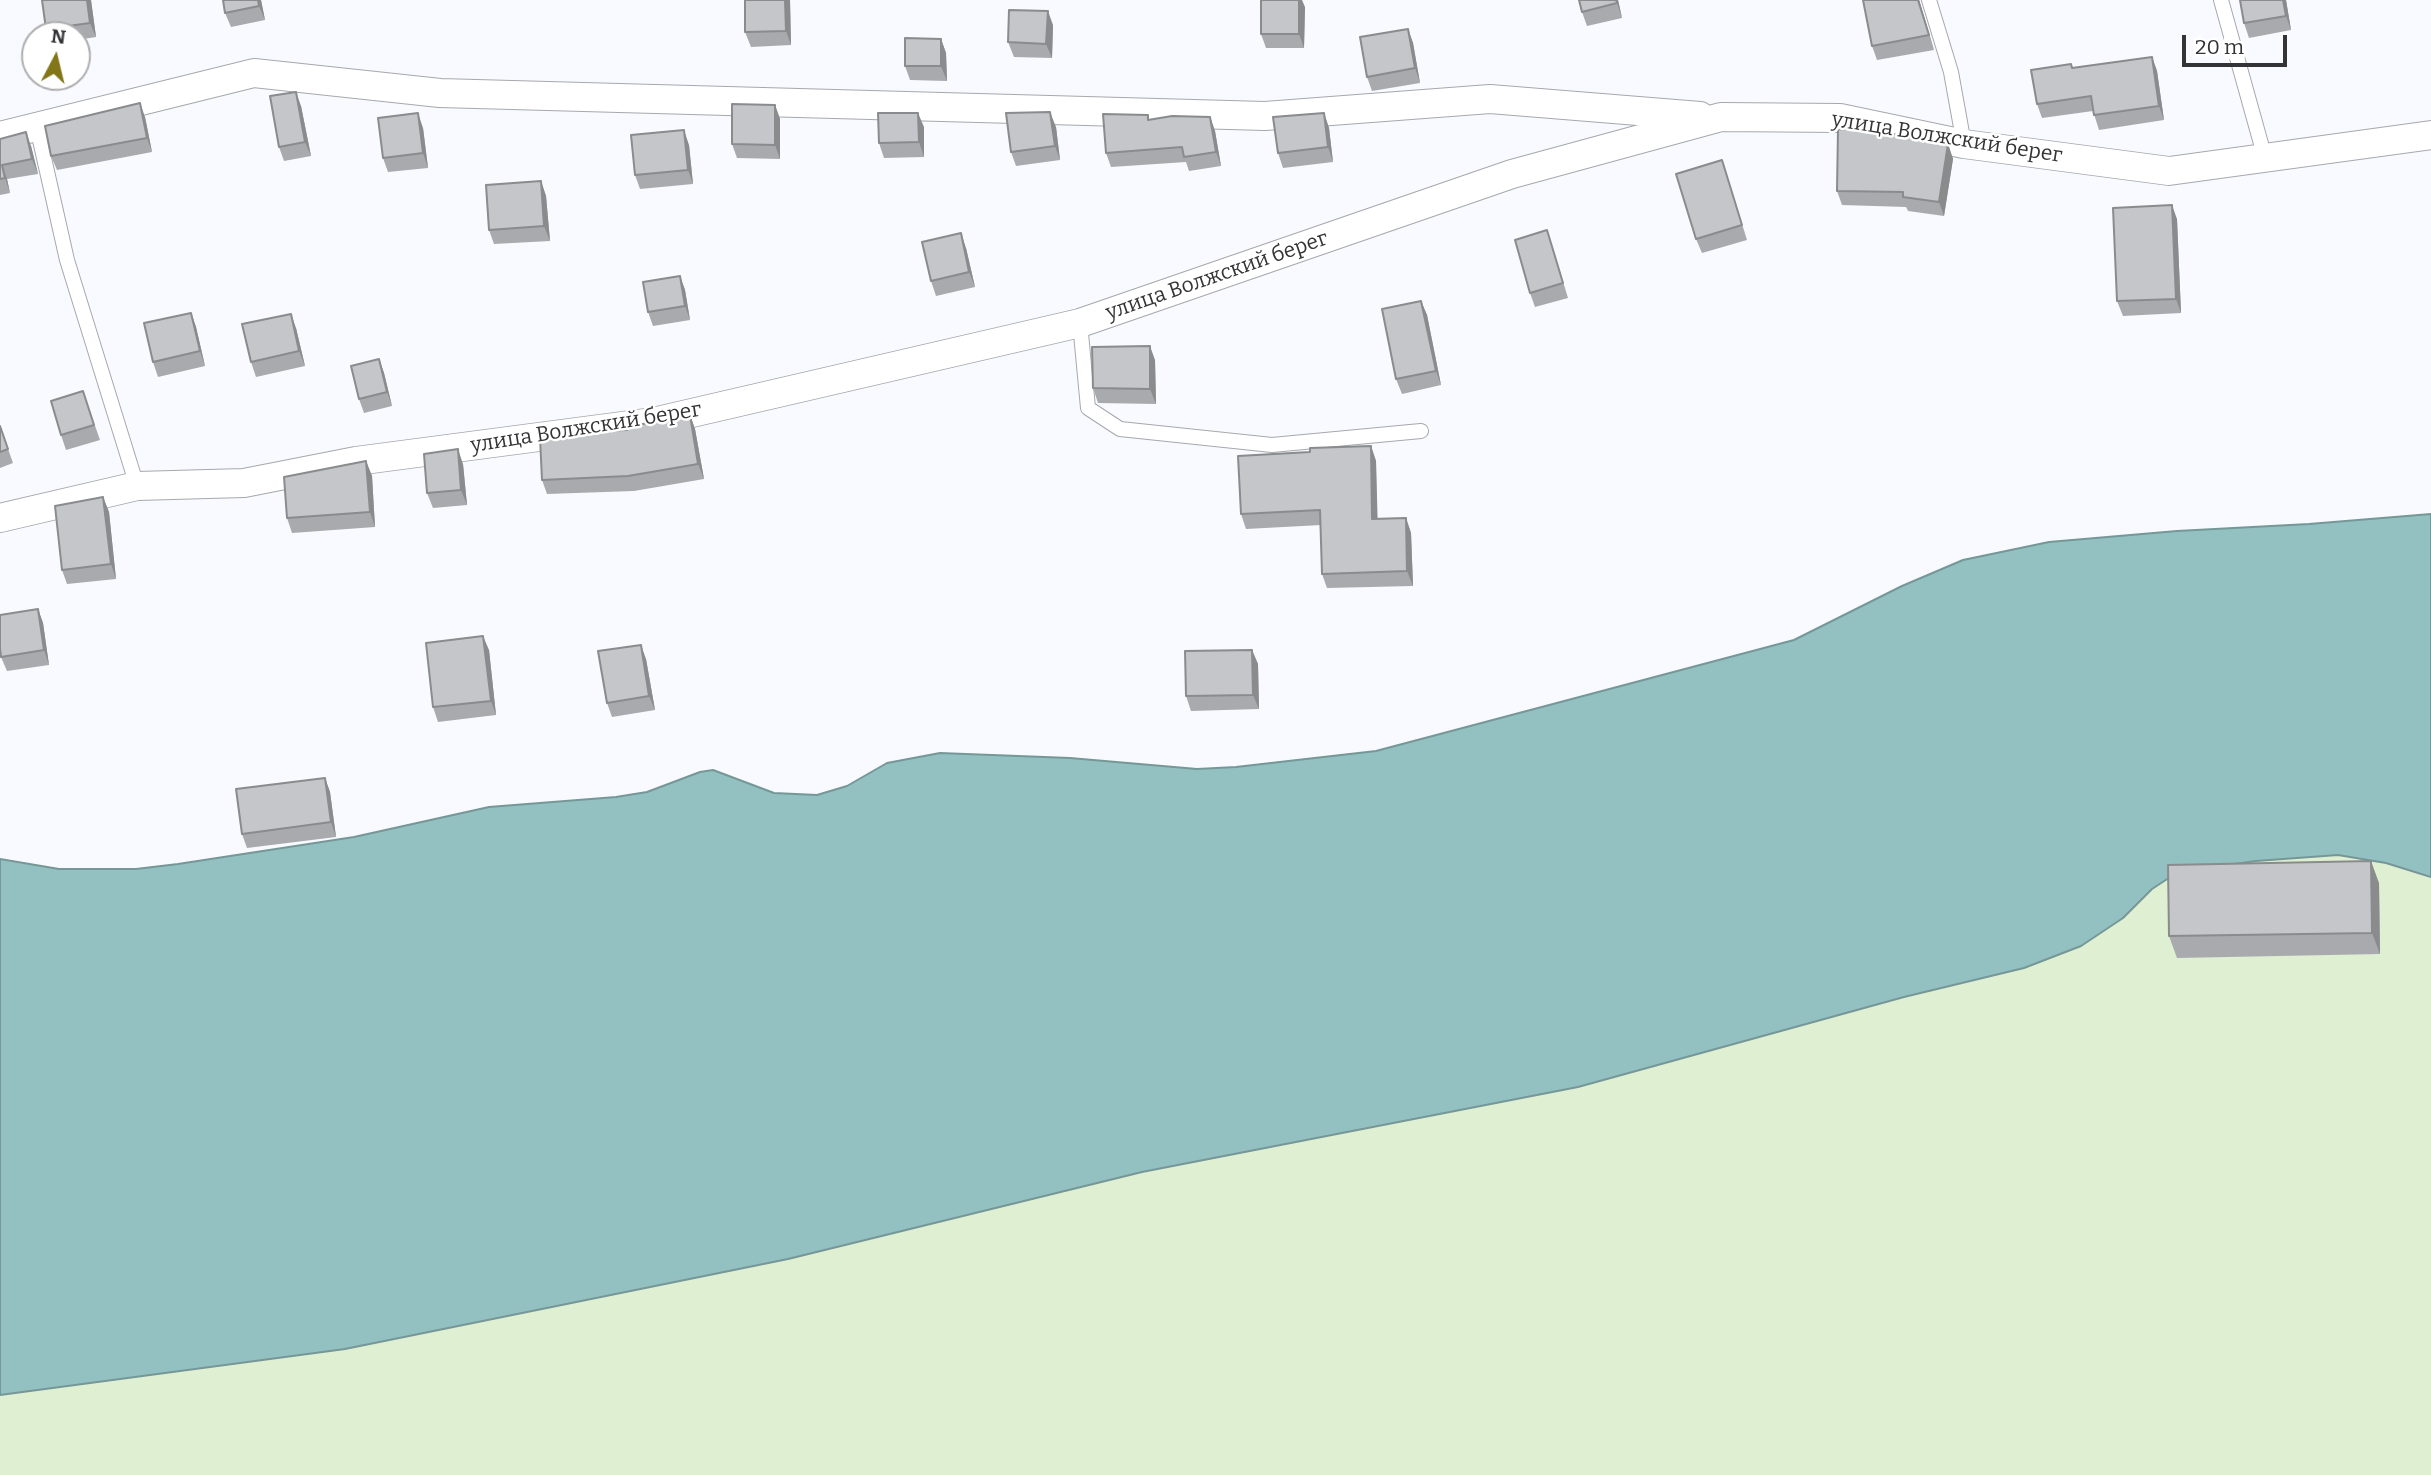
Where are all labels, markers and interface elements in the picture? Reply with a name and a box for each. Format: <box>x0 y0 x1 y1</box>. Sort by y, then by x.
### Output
north arrow <box>21 21 91 91</box>
scale bar <box>2186 21 2291 65</box>
text: N <box>50 24 67 49</box>
text: 20 m <box>2195 34 2244 60</box>
street label: улица Волжский берег <box>1830 107 2064 169</box>
street label: улица Волжский берег <box>1103 226 1331 326</box>
street label: улица Волжский берег <box>469 397 703 459</box>

